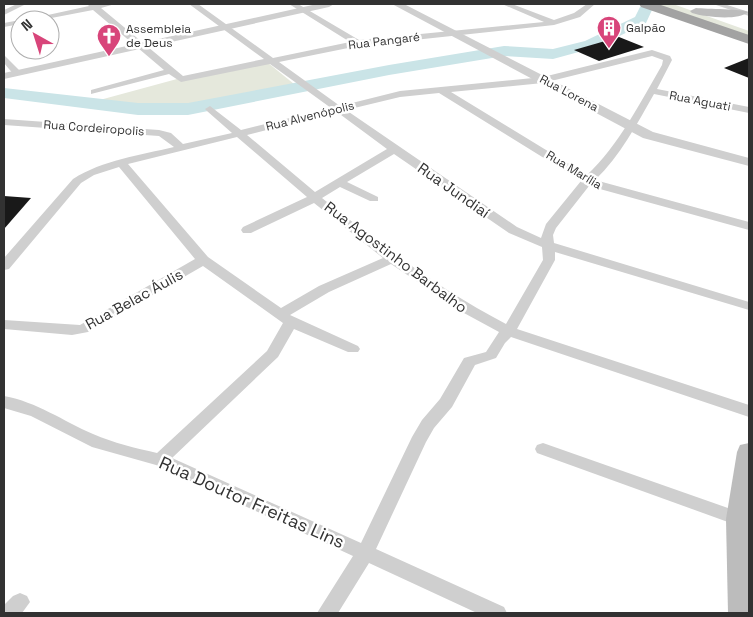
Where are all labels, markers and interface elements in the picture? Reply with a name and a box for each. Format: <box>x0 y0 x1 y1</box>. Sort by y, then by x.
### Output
north arrow <box>10 10 60 60</box>
text: N <box>18 15 36 35</box>
building icon: Galpão <box>596 15 622 49</box>
place label: Galpão <box>626 20 666 36</box>
place label: Assembleia de Deus <box>126 21 191 51</box>
church icon: Assembleia de Deus <box>96 23 122 57</box>
street label: Rua Pangaré <box>347 29 421 53</box>
street label: Rua Lorena <box>537 71 601 115</box>
street label: Rua Aguati <box>668 87 732 115</box>
street label: Rua Alvenópolis <box>264 97 356 135</box>
street label: Rua Cordeiropolis <box>43 116 145 140</box>
street label: Rua Marília <box>543 147 605 193</box>
street label: Rua Jundiaí <box>414 158 494 222</box>
street label: Rua Agostinho Barbalho <box>321 197 471 317</box>
street label: Rua Belac Áulis <box>82 264 186 334</box>
street label: Rua Doutor Freitas Lins <box>156 451 348 553</box>

